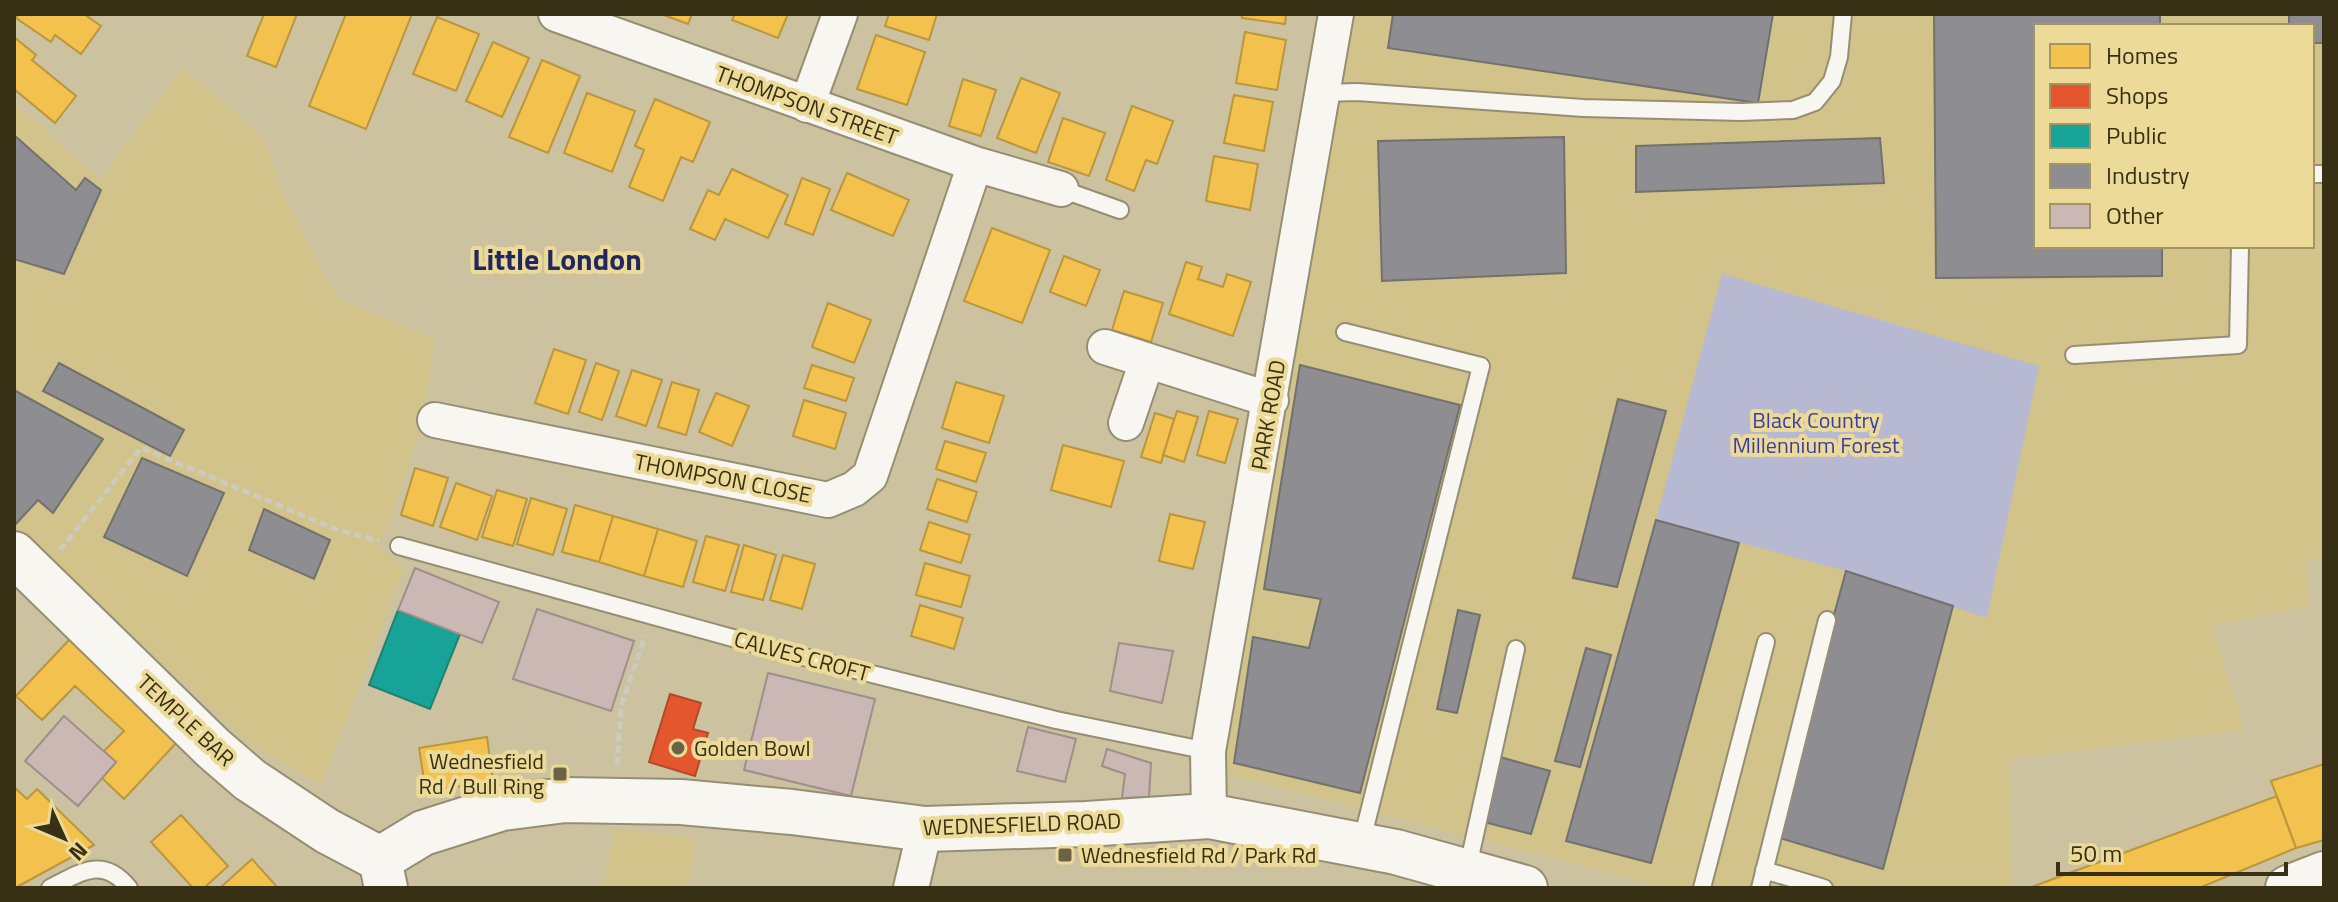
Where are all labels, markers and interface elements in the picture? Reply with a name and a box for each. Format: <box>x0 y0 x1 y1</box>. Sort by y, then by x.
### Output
legend <box>2034 24 2314 248</box>
text: Homes <box>2106 37 2178 73</box>
street label: THOMPSON STREET <box>711 56 903 154</box>
text: Shops <box>2106 77 2168 113</box>
text: Public <box>2106 117 2167 153</box>
text: Industry <box>2106 157 2190 193</box>
text: Other <box>2106 197 2164 233</box>
district label: Little London <box>472 236 642 282</box>
street label: PARK ROAD <box>1242 357 1294 473</box>
park label: Black Country Millennium Forest <box>1732 403 1900 462</box>
street label: THOMPSON CLOSE <box>632 444 814 512</box>
street label: CALVES CROFT <box>730 622 874 691</box>
street label: TEMPLE BAR <box>129 666 243 774</box>
place label: Golden Bowl <box>694 731 811 765</box>
marker: Golden Bowl <box>669 739 687 757</box>
place label: Wednesfield Rd / Bull Ring <box>419 744 544 803</box>
marker: Wednesfield Rd / Bull Ring <box>551 765 569 783</box>
north arrow <box>24 798 104 878</box>
street label: WEDNESFIELD ROAD <box>922 804 1122 844</box>
scale bar <box>2058 826 2286 876</box>
text: N <box>61 835 96 869</box>
text: 50 m <box>2070 835 2122 871</box>
place label: Wednesfield Rd / Park Rd <box>1081 838 1316 872</box>
marker: Wednesfield Rd / Park Rd <box>1056 846 1074 864</box>

